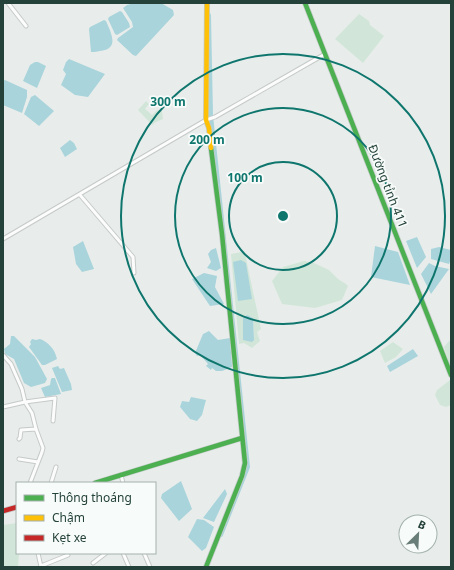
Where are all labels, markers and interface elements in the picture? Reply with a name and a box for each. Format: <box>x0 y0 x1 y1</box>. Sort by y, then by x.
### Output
text: 300 m <box>150 93 186 110</box>
text: 200 m <box>189 131 225 148</box>
street label: Đường tỉnh 411 <box>364 142 412 230</box>
text: 100 m <box>227 169 263 186</box>
centre of rings <box>276 209 290 223</box>
legend <box>16 482 156 554</box>
text: Thông thoáng <box>52 489 132 506</box>
text: Chậm <box>52 509 85 526</box>
north arrow <box>398 514 438 554</box>
text: B <box>416 516 429 533</box>
text: Kẹt xe <box>52 529 87 546</box>

